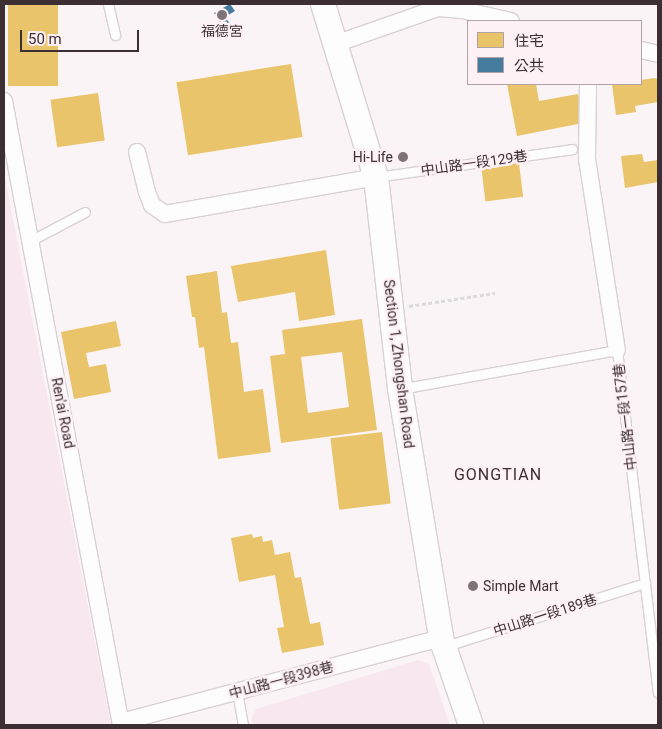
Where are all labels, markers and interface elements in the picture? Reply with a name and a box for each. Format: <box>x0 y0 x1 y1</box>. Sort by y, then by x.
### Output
marker: 福德宮 <box>216 9 228 21</box>
scale bar <box>22 20 141 52</box>
legend <box>467 20 642 85</box>
place label: 福德宮 <box>201 23 243 39</box>
text: 50 m <box>28 30 62 48</box>
text: 住宅 <box>514 32 544 50</box>
text: 公共 <box>514 57 544 75</box>
street label: 中山路一段129巷 <box>420 147 528 179</box>
place label: Hi-Life <box>353 149 393 165</box>
marker: Hi-Life <box>397 151 409 163</box>
street label: Section 1, Zhongshan Road <box>380 279 418 449</box>
street label: 中山路一段157巷 <box>610 363 640 471</box>
street label: Ren'ai Road <box>48 376 78 450</box>
district label: GONGTIAN <box>453 465 543 485</box>
place label: Simple Mart <box>483 578 559 594</box>
marker: Simple Mart <box>467 580 479 592</box>
street label: 中山路一段189巷 <box>491 590 599 640</box>
street label: 中山路一段398巷 <box>227 658 335 702</box>

